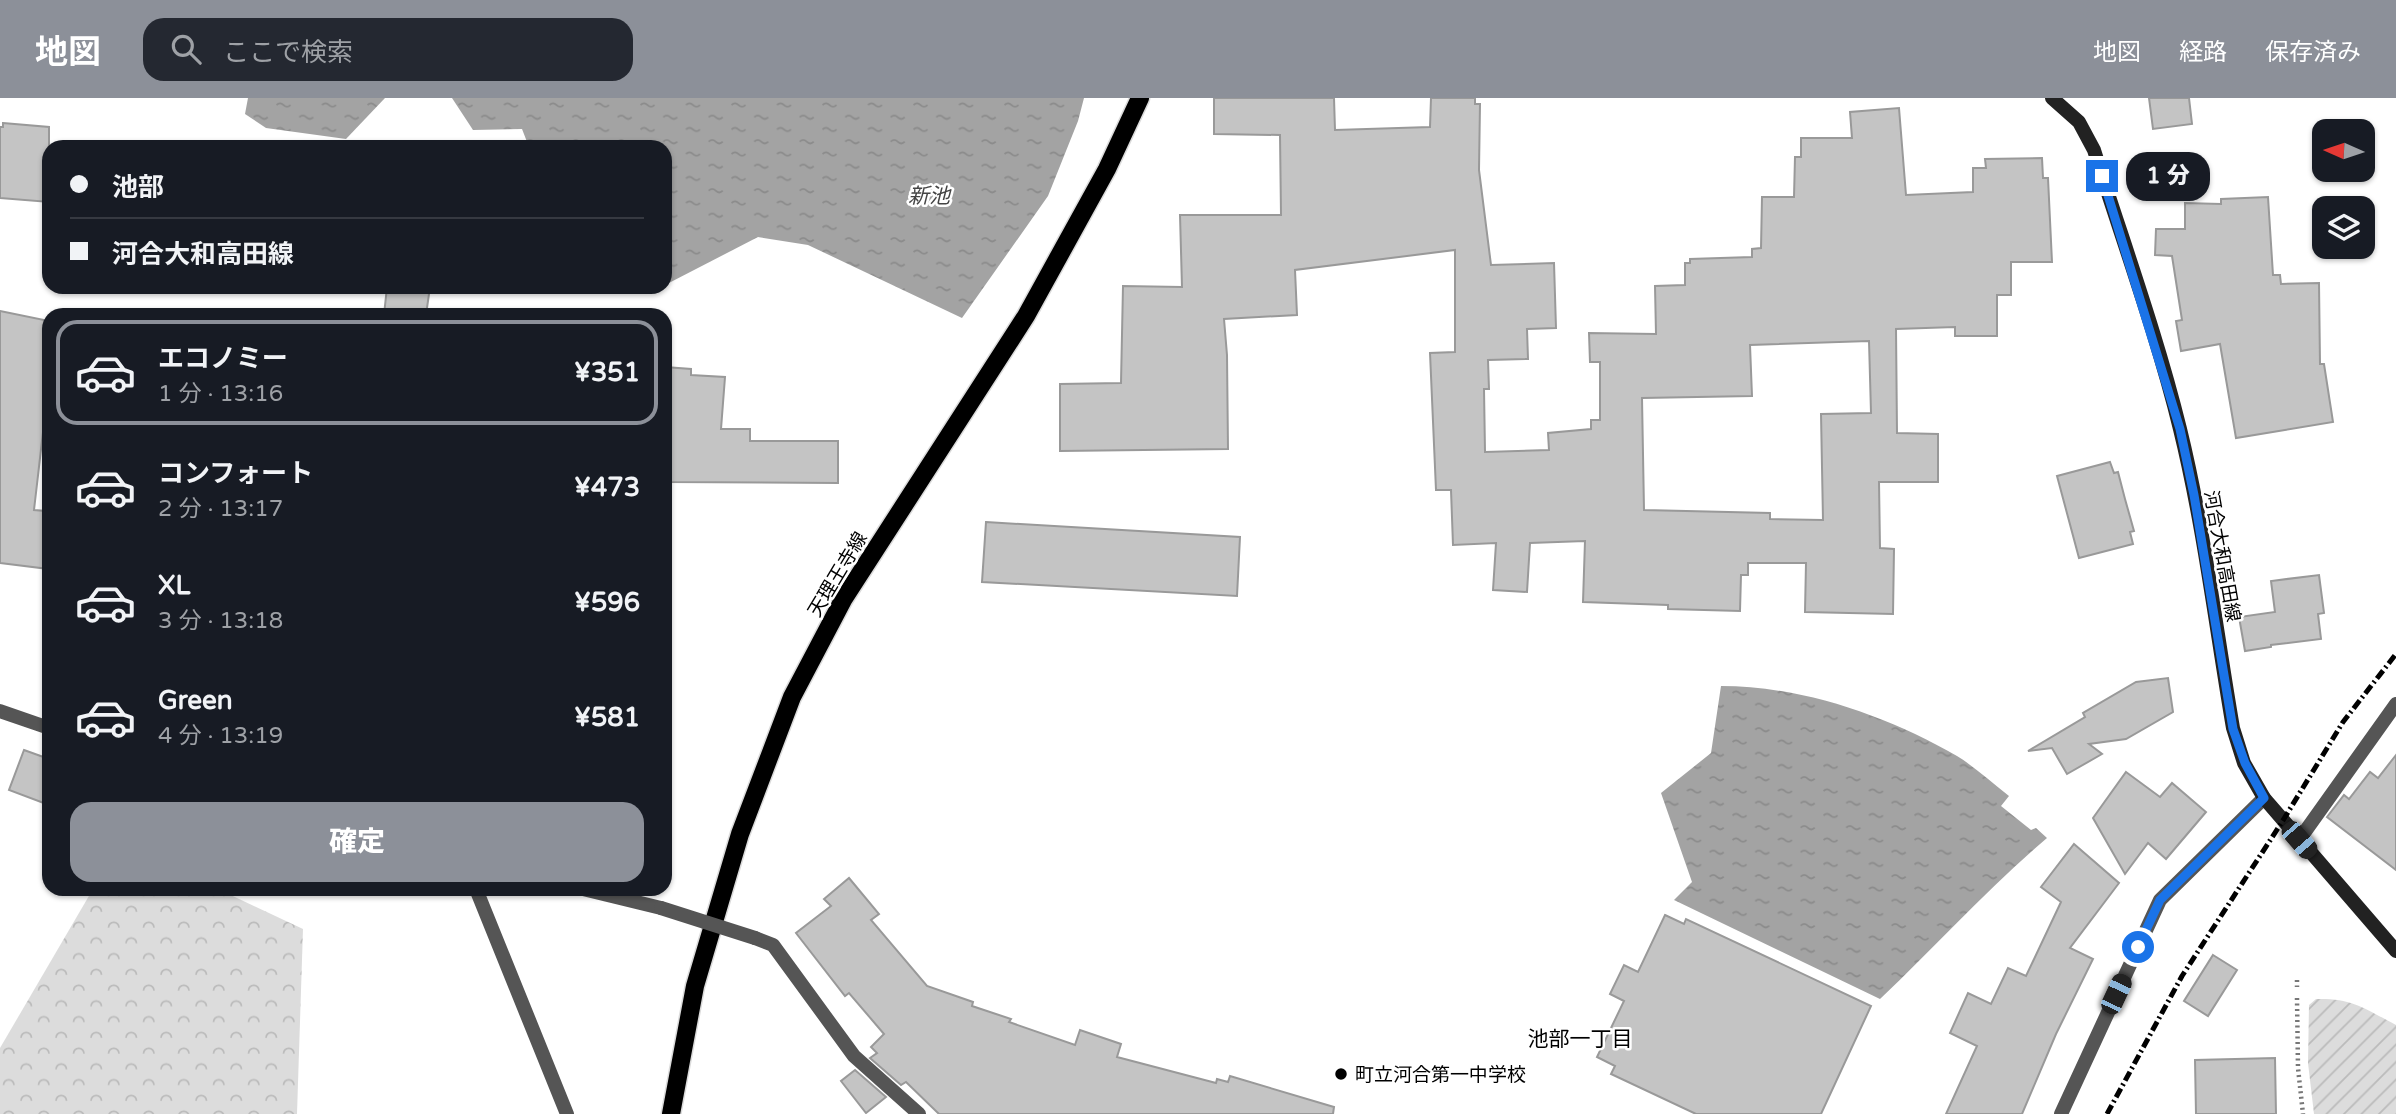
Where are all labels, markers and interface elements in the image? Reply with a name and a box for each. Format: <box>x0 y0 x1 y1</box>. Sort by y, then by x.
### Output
search box <box>143 18 633 81</box>
icon: search <box>167 30 205 68</box>
text: 地図 <box>35 33 101 72</box>
text: ここで検索 <box>223 37 353 68</box>
text: 地図 <box>2093 38 2141 67</box>
text: 経路 <box>2179 38 2227 67</box>
text: 保存済み <box>2265 38 2361 67</box>
north arrow <box>2312 119 2375 182</box>
map controls <box>2312 119 2375 259</box>
callout: 1 分 <box>2126 152 2210 200</box>
route end <box>2086 160 2118 192</box>
text: 1 分 <box>2146 162 2190 190</box>
text: 池部 <box>112 172 164 203</box>
water label: 新池 <box>908 184 952 209</box>
button: layers <box>2312 196 2375 259</box>
text: 河合大和高田線 <box>112 239 294 270</box>
icon: car <box>74 341 137 404</box>
text: エコノミー <box>158 343 288 374</box>
text: ¥351 <box>574 357 640 388</box>
text: 1 分 · 13:16 <box>158 380 283 408</box>
icon: car <box>74 456 137 519</box>
text: コンフォート <box>158 458 313 489</box>
text: ¥473 <box>574 472 640 503</box>
street label: 河合大和高田線 <box>2200 489 2244 624</box>
text: 2 分 · 13:17 <box>158 495 283 523</box>
street label: 天理王寺線 <box>804 528 872 621</box>
text: XL <box>158 570 190 601</box>
icon: car <box>74 571 137 634</box>
text: ¥596 <box>574 587 640 618</box>
text: 3 分 · 13:18 <box>158 607 283 635</box>
text: Green <box>158 685 233 716</box>
icon: car <box>74 686 137 749</box>
text: ¥581 <box>574 702 640 733</box>
text: 4 分 · 13:19 <box>158 722 283 750</box>
button: 確定 <box>70 802 644 882</box>
car <box>2278 817 2321 863</box>
route start <box>2122 931 2154 963</box>
car <box>2098 971 2135 1017</box>
district label: 池部一丁目 <box>1528 1027 1633 1052</box>
place label: 町立河合第一中学校 <box>1355 1064 1526 1086</box>
marker: 町立河合第一中学校 <box>1333 1066 1349 1082</box>

